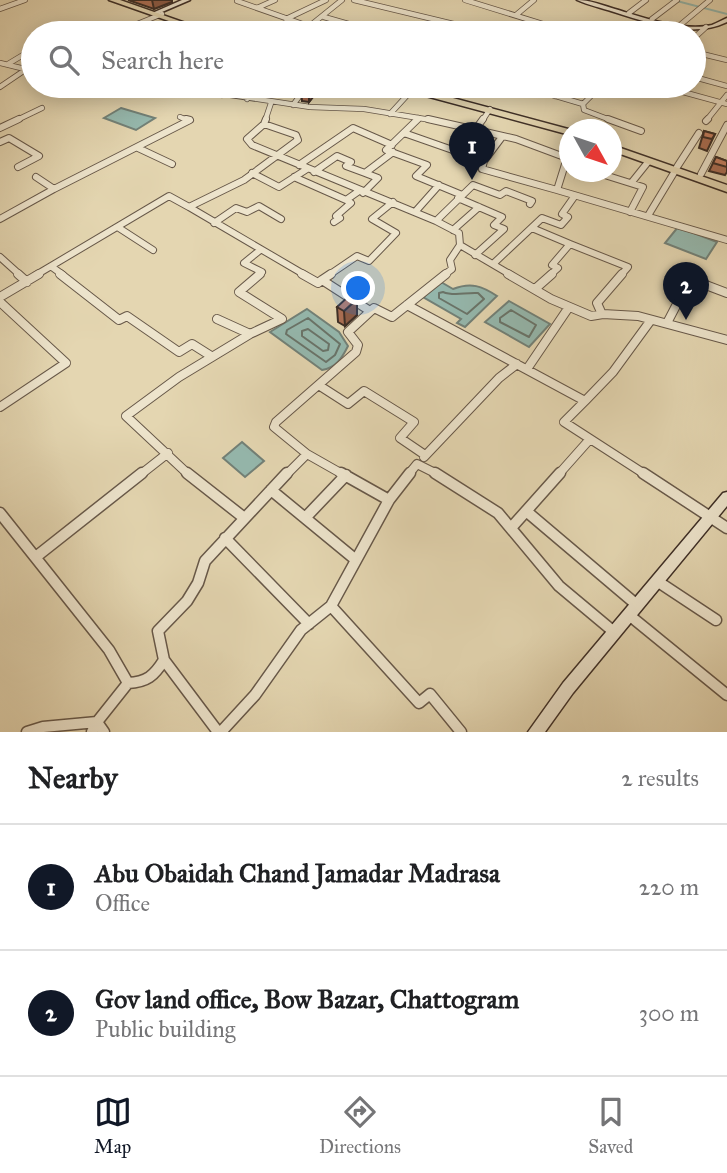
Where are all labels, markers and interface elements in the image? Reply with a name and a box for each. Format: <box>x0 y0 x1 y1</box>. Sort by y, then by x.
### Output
search box <box>21 21 706 98</box>
icon: search <box>45 41 83 79</box>
text: Search here <box>101 44 224 76</box>
north arrow <box>559 119 622 182</box>
pin: 1 <box>449 122 495 180</box>
pin: 2 <box>663 262 709 320</box>
your location <box>341 271 375 305</box>
text: Nearby <box>28 760 118 796</box>
text: 2 results <box>621 764 699 792</box>
text: Abu Obaidah Chand Jamadar Madrasa <box>95 857 500 889</box>
text: 1 <box>46 873 56 901</box>
text: 220 m <box>639 873 699 901</box>
text: Office <box>95 889 150 917</box>
text: Gov land office, Bow Bazar, Chattogram <box>95 983 519 1015</box>
text: 2 <box>45 999 57 1027</box>
text: 300 m <box>639 999 699 1027</box>
text: Public building <box>95 1015 235 1043</box>
tab: Map <box>94 1093 132 1158</box>
tab: Directions <box>319 1093 401 1158</box>
tab: Saved <box>588 1093 633 1158</box>

